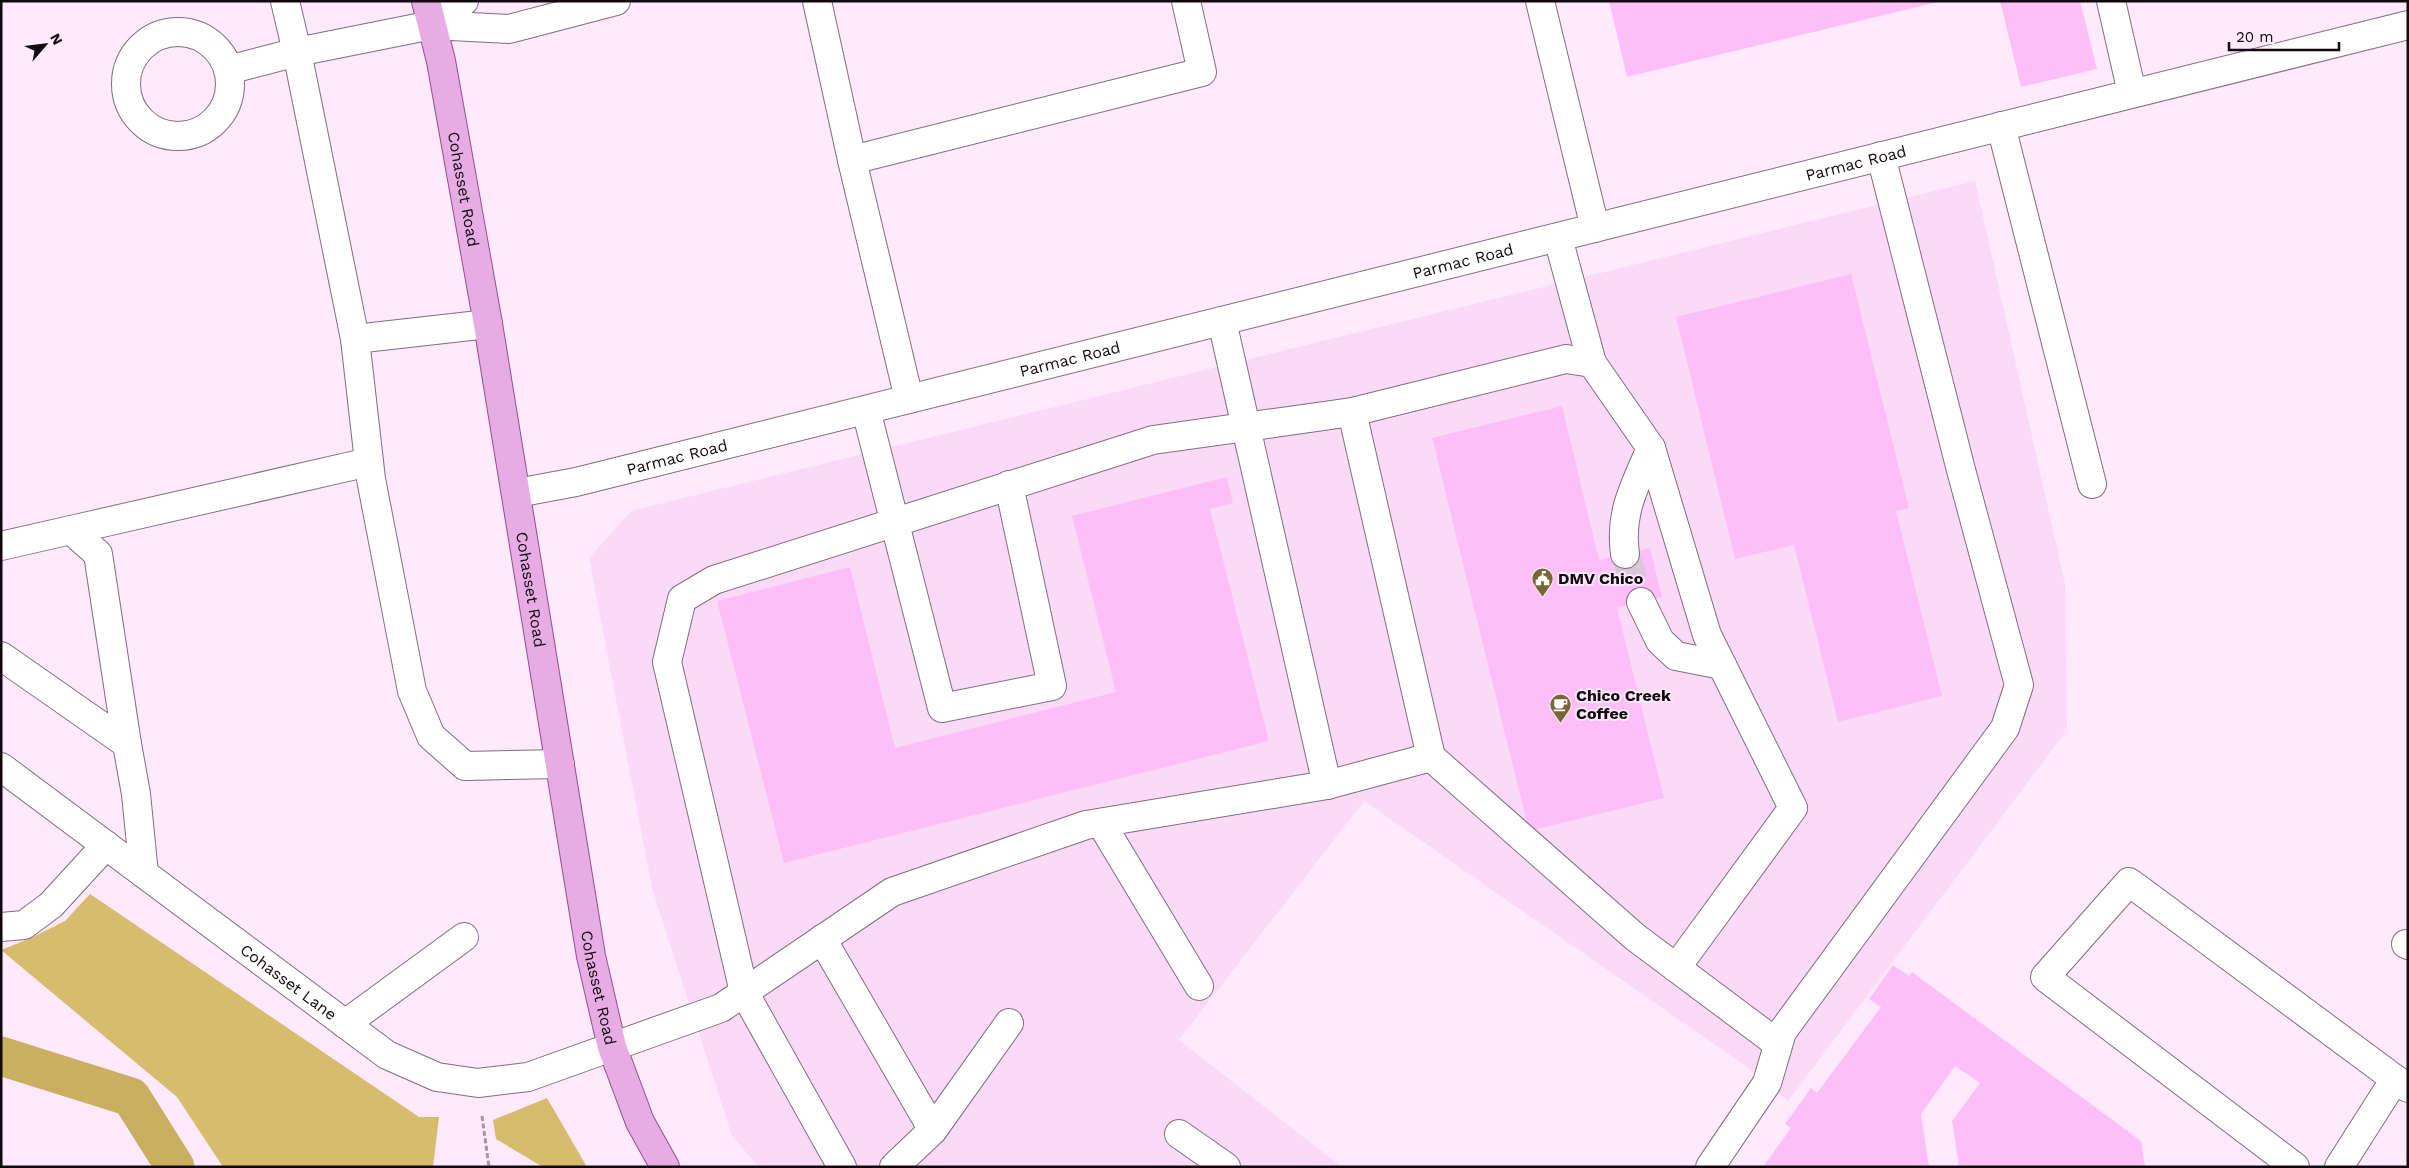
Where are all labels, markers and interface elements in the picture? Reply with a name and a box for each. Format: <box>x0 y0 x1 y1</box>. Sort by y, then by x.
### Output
north arrow <box>20 20 70 70</box>
scale bar <box>2229 20 2339 52</box>
text: 20 m <box>2236 28 2274 46</box>
text: N <box>47 31 66 47</box>
street label: Cohasset Road <box>444 130 483 248</box>
street label: Parmac Road <box>1804 142 1908 185</box>
street label: Parmac Road <box>1411 240 1515 283</box>
street label: Parmac Road <box>1018 338 1122 381</box>
street label: Parmac Road <box>625 436 729 479</box>
street label: Cohasset Road <box>512 530 550 649</box>
public building icon: DMV Chico <box>1530 566 1554 597</box>
place label: DMV Chico <box>1558 569 1644 588</box>
place label: Chico Creek Coffee <box>1576 686 1671 723</box>
cafe icon: Chico Creek Coffee <box>1548 692 1572 723</box>
street label: Cohasset Road <box>577 929 620 1047</box>
street label: Cohasset Lane <box>237 940 340 1024</box>

